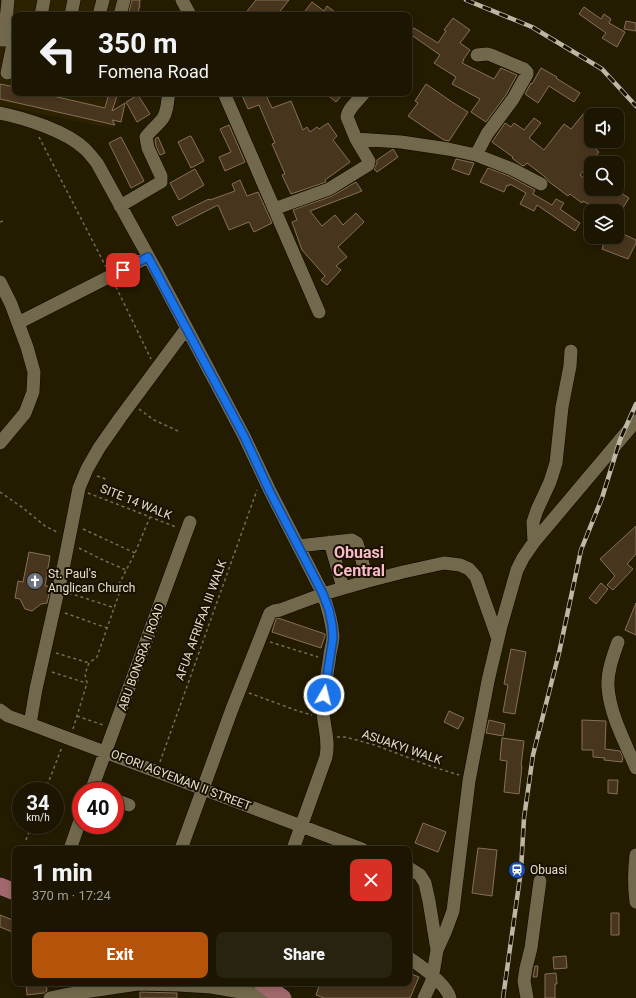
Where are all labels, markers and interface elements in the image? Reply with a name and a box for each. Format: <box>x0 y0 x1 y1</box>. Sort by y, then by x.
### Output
text: 350 m <box>98 27 177 60</box>
icon: left <box>32 28 84 80</box>
text: Fomena Road <box>98 61 209 82</box>
map controls <box>584 108 624 244</box>
button: sound <box>584 108 624 148</box>
button: search <box>584 156 624 196</box>
button: layers <box>584 204 624 244</box>
pin <box>106 253 140 287</box>
icon: arrive <box>112 259 134 281</box>
street label: SITE 14 WALK <box>98 481 174 523</box>
district label: Obuasi Central <box>333 543 385 580</box>
street label: AFUA AFRIFAA III WALK <box>173 557 230 682</box>
place label: St. Paul's Anglican Church <box>48 567 135 595</box>
church icon: St. Paul's Anglican Church <box>25 571 45 591</box>
street label: ABU BONSRA I ROAD <box>115 601 167 713</box>
position arrow <box>303 674 345 716</box>
street label: ASUAKYI WALK <box>360 727 444 767</box>
street label: OFORI AGYEMAN II STREET <box>109 747 253 813</box>
speed limit sign: 40 <box>72 782 124 834</box>
text: 34 <box>27 791 49 815</box>
text: km/h <box>26 812 50 823</box>
text: 1 min <box>32 859 93 887</box>
button: close <box>350 859 392 901</box>
station icon: Obuasi <box>507 860 527 880</box>
place label: Obuasi <box>530 863 567 877</box>
text: 370 m · 17:24 <box>32 888 111 903</box>
button: Exit <box>32 932 208 978</box>
button: Share <box>216 932 392 978</box>

